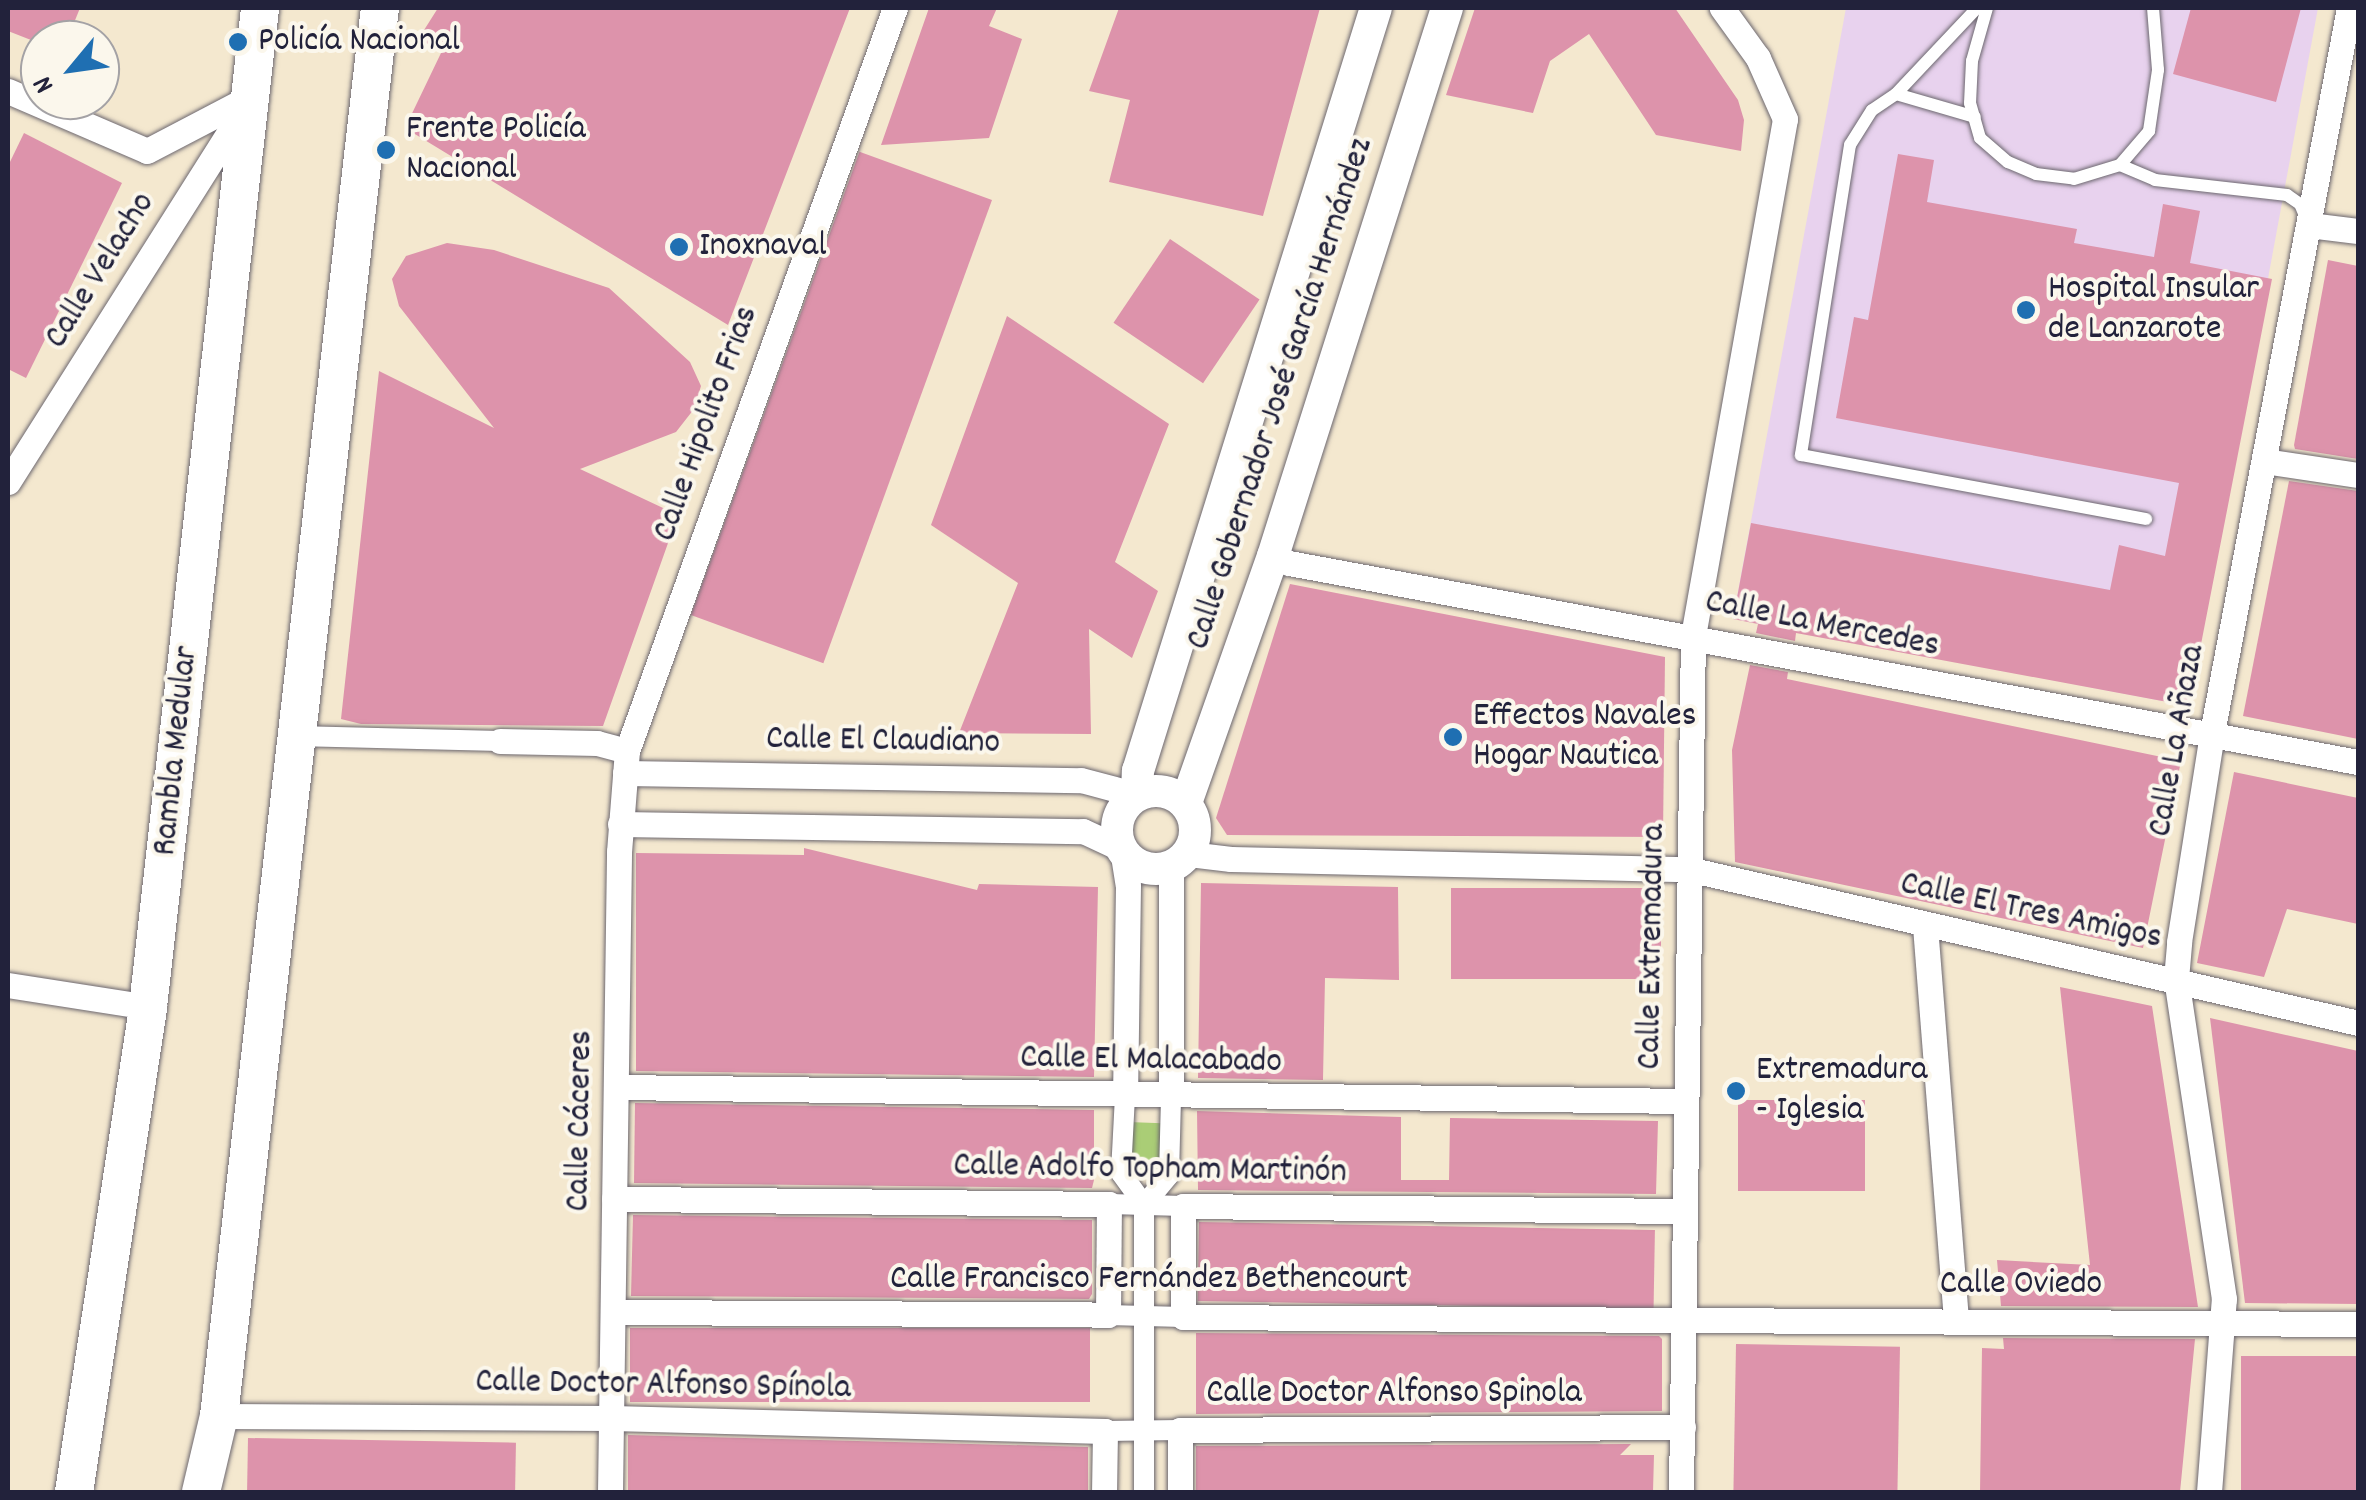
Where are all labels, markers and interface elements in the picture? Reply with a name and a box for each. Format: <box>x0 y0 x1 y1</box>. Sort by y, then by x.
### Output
north arrow <box>20 20 120 120</box>
place label: Policía Nacional <box>258 21 460 63</box>
marker: Policía Nacional <box>227 31 249 53</box>
text: N <box>25 68 66 99</box>
place label: Frente Policía Nacional <box>406 109 586 191</box>
street label: Calle Gobernador José García Hernández <box>1178 133 1384 655</box>
marker: Frente Policía Nacional <box>375 139 397 161</box>
street label: Calle Velacho <box>36 185 166 357</box>
place label: Inoxnaval <box>699 226 827 268</box>
marker: Inoxnaval <box>668 236 690 258</box>
place label: Hospital Insular de Lanzarote <box>2048 269 2259 351</box>
marker: Hospital Insular de Lanzarote <box>2013 297 2039 323</box>
street label: Calle Hipolito Frias <box>645 301 769 547</box>
street label: Calle La Mercedes <box>1701 582 1943 668</box>
street label: Calle La Añaza <box>2140 642 2216 840</box>
street label: Rambla Medular <box>145 644 209 858</box>
place label: Effectos Navales Hogar Nautica <box>1473 696 1696 778</box>
street label: Calle El Claudiano <box>766 719 1000 765</box>
marker: Effectos Navales Hogar Nautica <box>1442 726 1464 748</box>
street label: Calle Extremadura <box>1630 824 1676 1070</box>
street label: Calle El Tres Amigos <box>1896 864 2166 960</box>
street label: Calle Cáceres <box>558 1030 604 1212</box>
street label: Calle El Malacabado <box>1020 1038 1282 1084</box>
place label: Extremadura - Iglesia <box>1756 1050 1928 1132</box>
marker: Extremadura - Iglesia <box>1725 1080 1747 1102</box>
street label: Calle Adolfo Topham Martinón <box>953 1146 1347 1194</box>
street label: Calle Francisco Fernández Bethencourt <box>890 1259 1408 1301</box>
street label: Calle Oviedo <box>1940 1264 2102 1306</box>
street label: Calle Doctor Alfonso Spínola <box>475 1362 851 1410</box>
street label: Calle Doctor Alfonso Spinola <box>1206 1373 1582 1415</box>

